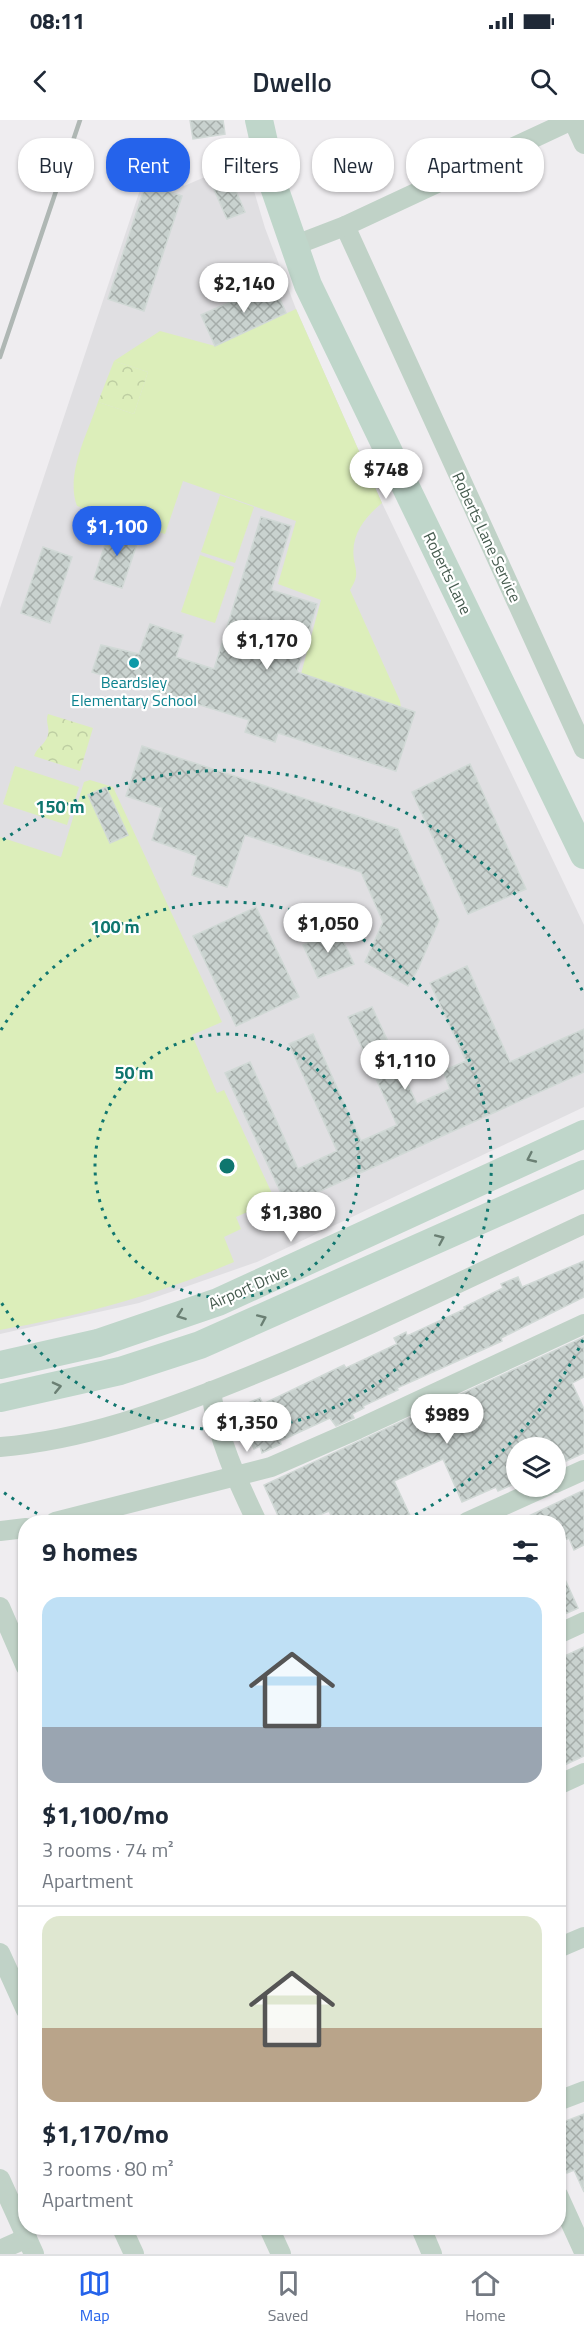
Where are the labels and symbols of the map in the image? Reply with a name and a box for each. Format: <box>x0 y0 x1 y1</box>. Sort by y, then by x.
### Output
pin: $2,140 <box>195 263 293 314</box>
pin: $748 <box>350 449 422 500</box>
street label: Roberts Lane Service <box>448 469 526 605</box>
pin: $1,100 <box>68 506 166 557</box>
street label: Roberts Lane <box>420 529 476 617</box>
pin: $1,170 <box>218 620 316 671</box>
marker: Beardsley Elementary School <box>127 656 141 670</box>
place label: Beardsley Elementary School <box>71 670 197 712</box>
text: 150 m <box>35 793 85 820</box>
pin: $1,050 <box>279 903 377 954</box>
text: 100 m <box>90 913 140 940</box>
pin: $1,110 <box>356 1040 454 1091</box>
text: 50 m <box>114 1059 154 1086</box>
one-way arrow <box>526 1151 537 1163</box>
centre of rings <box>217 1156 237 1176</box>
pin: $1,380 <box>242 1192 340 1243</box>
one-way arrow <box>433 1234 444 1246</box>
street label: Airport Drive <box>204 1259 292 1315</box>
one-way arrow <box>176 1308 187 1321</box>
one-way arrow <box>256 1314 267 1326</box>
one-way arrow <box>52 1381 62 1394</box>
pin: $989 <box>411 1394 483 1445</box>
pin: $1,350 <box>198 1402 296 1453</box>

